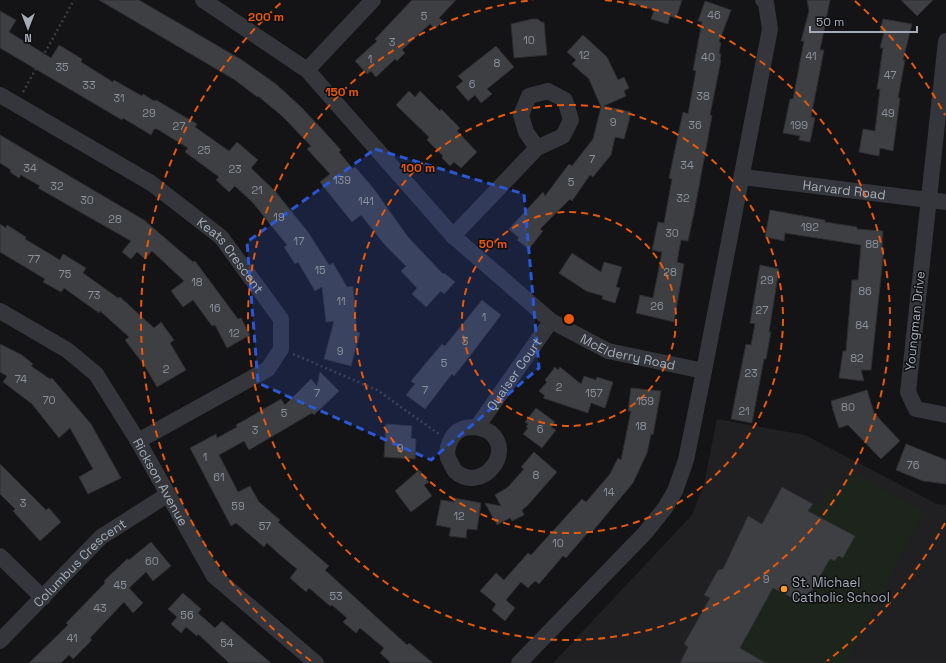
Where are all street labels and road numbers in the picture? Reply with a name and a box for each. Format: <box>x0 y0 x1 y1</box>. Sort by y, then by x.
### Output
street label: Harvard Road <box>802 176 887 203</box>
street label: Keats Crescent <box>194 213 268 297</box>
street label: Youngman Drive <box>901 270 929 372</box>
street label: McElderry Road <box>578 330 677 373</box>
street label: Quaiser Court <box>483 334 545 414</box>
street label: Rickson Avenue <box>129 435 192 529</box>
street label: Columbus Crescent <box>29 515 129 610</box>

